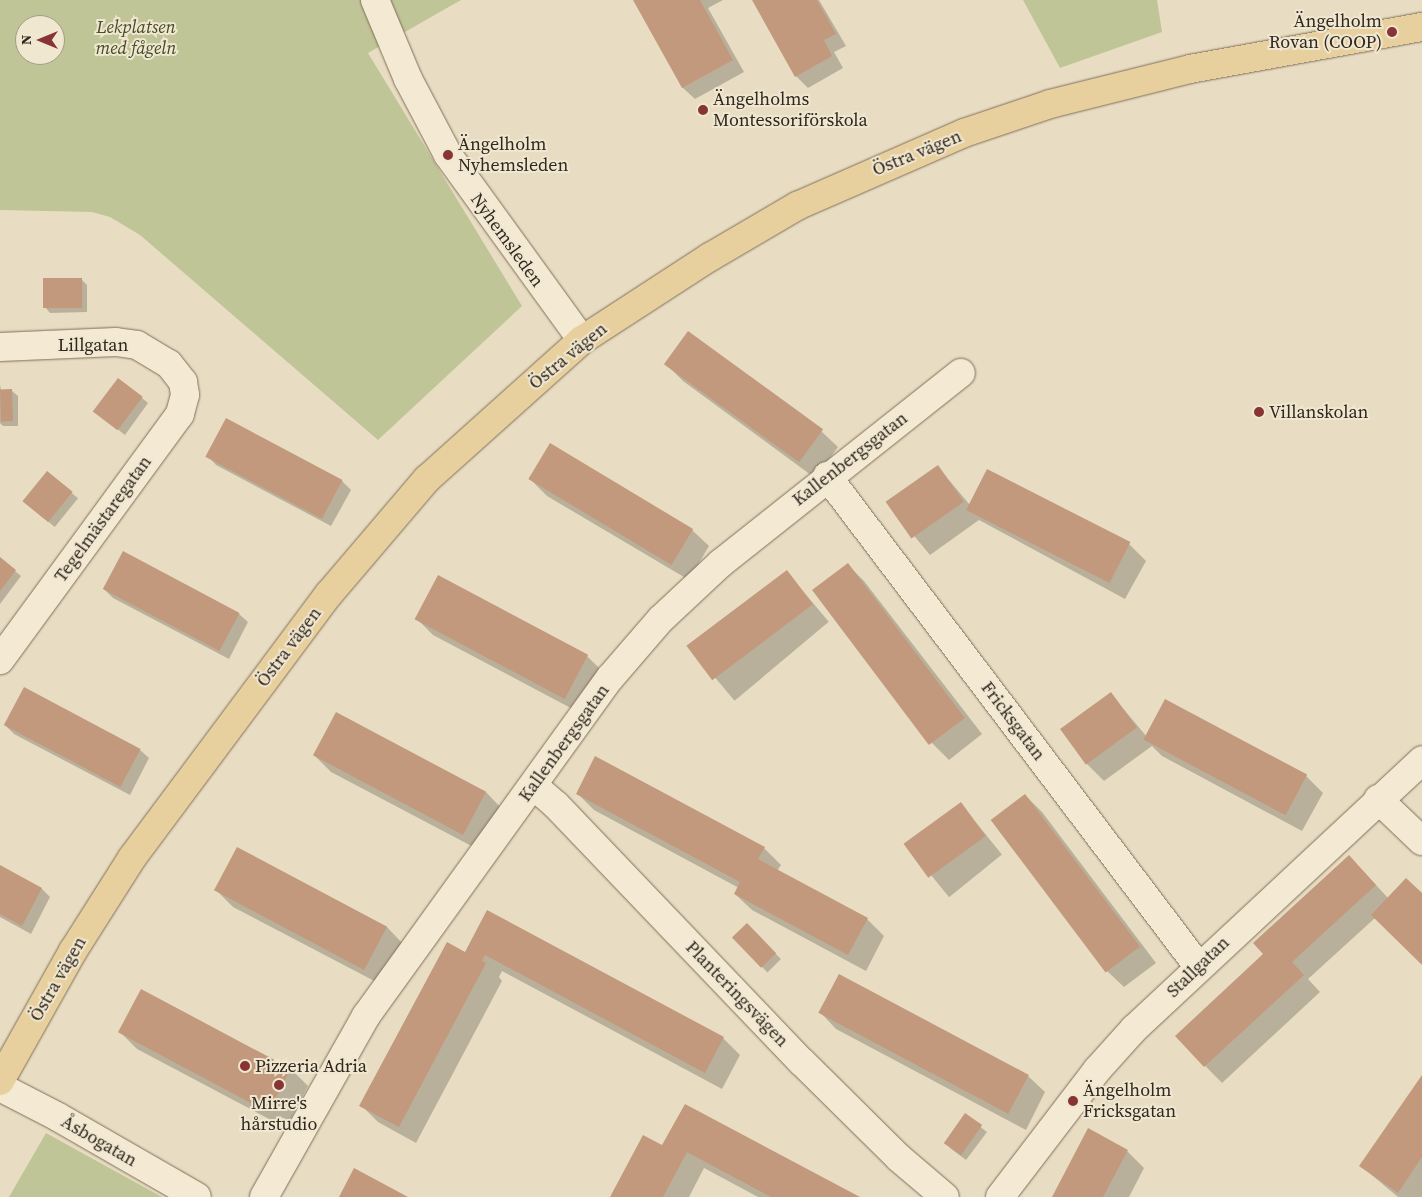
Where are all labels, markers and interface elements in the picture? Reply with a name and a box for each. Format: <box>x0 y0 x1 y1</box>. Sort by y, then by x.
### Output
place label: Ängelholm Rovan (COOP) <box>1269 11 1382 54</box>
north arrow <box>15 15 65 65</box>
park label: Lekplatsen med fågeln <box>96 17 176 59</box>
marker: Ängelholm Rovan (COOP) <box>1386 26 1398 38</box>
text: N <box>16 35 36 45</box>
place label: Ängelholms Montessoriförskola <box>713 89 868 132</box>
marker: Ängelholms Montessoriförskola <box>697 104 709 116</box>
street label: Östra vägen <box>869 125 965 181</box>
place label: Ängelholm Nyhemsleden <box>458 134 568 176</box>
marker: Ängelholm Nyhemsleden <box>442 149 454 161</box>
street label: Nyhemsleden <box>466 189 548 291</box>
street label: Östra vägen <box>525 318 611 394</box>
street label: Lillgatan <box>58 334 128 356</box>
place label: Villanskolan <box>1269 401 1368 423</box>
marker: Villanskolan <box>1253 406 1265 418</box>
street label: Kallenbergsgatan <box>788 407 912 511</box>
street label: Tegelmästaregatan <box>50 452 156 586</box>
street label: Östra vägen <box>252 603 326 691</box>
street label: Fricksgatan <box>976 677 1050 765</box>
street label: Kallenbergsgatan <box>514 680 614 806</box>
street label: Stallgatan <box>1162 932 1234 1002</box>
street label: Östra vägen <box>25 933 91 1025</box>
street label: Planteringsvägen <box>681 937 793 1051</box>
place label: Pizzeria Adria <box>255 1055 367 1077</box>
marker: Pizzeria Adria <box>239 1060 251 1072</box>
marker: Mirre's hårstudio <box>273 1079 285 1091</box>
place label: Ängelholm Fricksgatan <box>1083 1080 1176 1122</box>
place label: Mirre's hårstudio <box>241 1093 317 1136</box>
marker: Ängelholm Fricksgatan <box>1067 1095 1079 1107</box>
street label: Åsbogatan <box>57 1111 141 1171</box>

